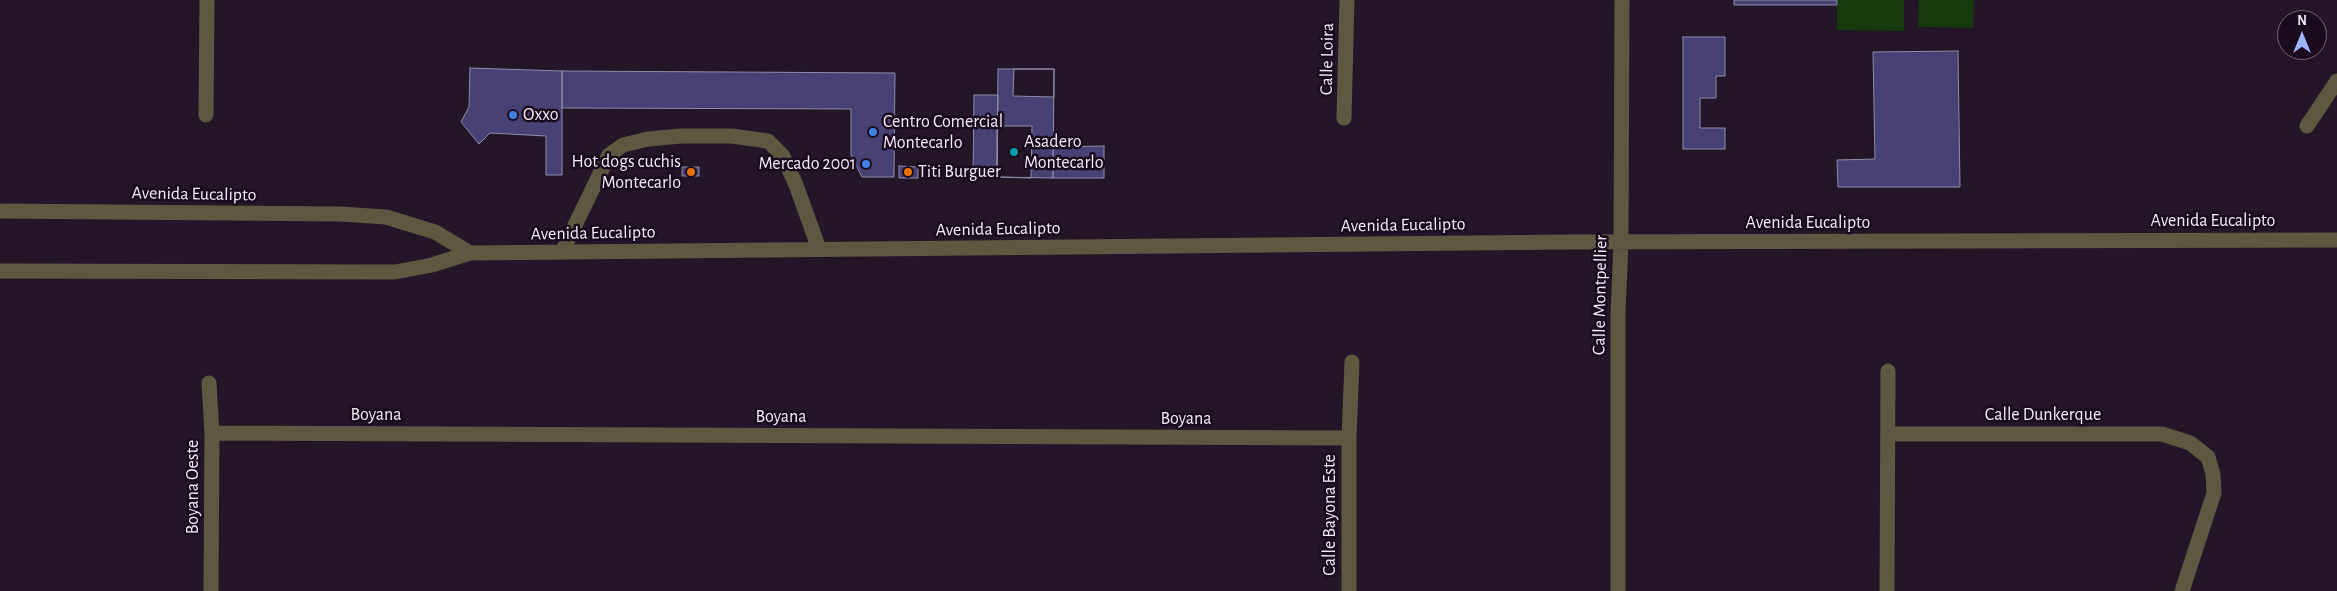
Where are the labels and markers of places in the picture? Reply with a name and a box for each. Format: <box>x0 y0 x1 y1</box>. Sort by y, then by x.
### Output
place label: Oxxo <box>523 104 559 126</box>
marker: Oxxo <box>507 109 519 121</box>
place label: Centro Comercial Montecarlo <box>883 111 1003 154</box>
marker: Centro Comercial Montecarlo <box>867 126 879 138</box>
place label: Asadero Montecarlo <box>1024 131 1104 173</box>
marker: Asadero Montecarlo <box>1008 146 1020 158</box>
place label: Hot dogs cuchis Montecarlo <box>572 151 681 193</box>
place label: Mercado 2001 <box>758 153 856 175</box>
marker: Mercado 2001 <box>860 158 872 170</box>
place label: Titi Burguer <box>918 161 1001 183</box>
marker: Hot dogs cuchis Montecarlo <box>685 166 697 178</box>
marker: Titi Burguer <box>902 166 914 178</box>

